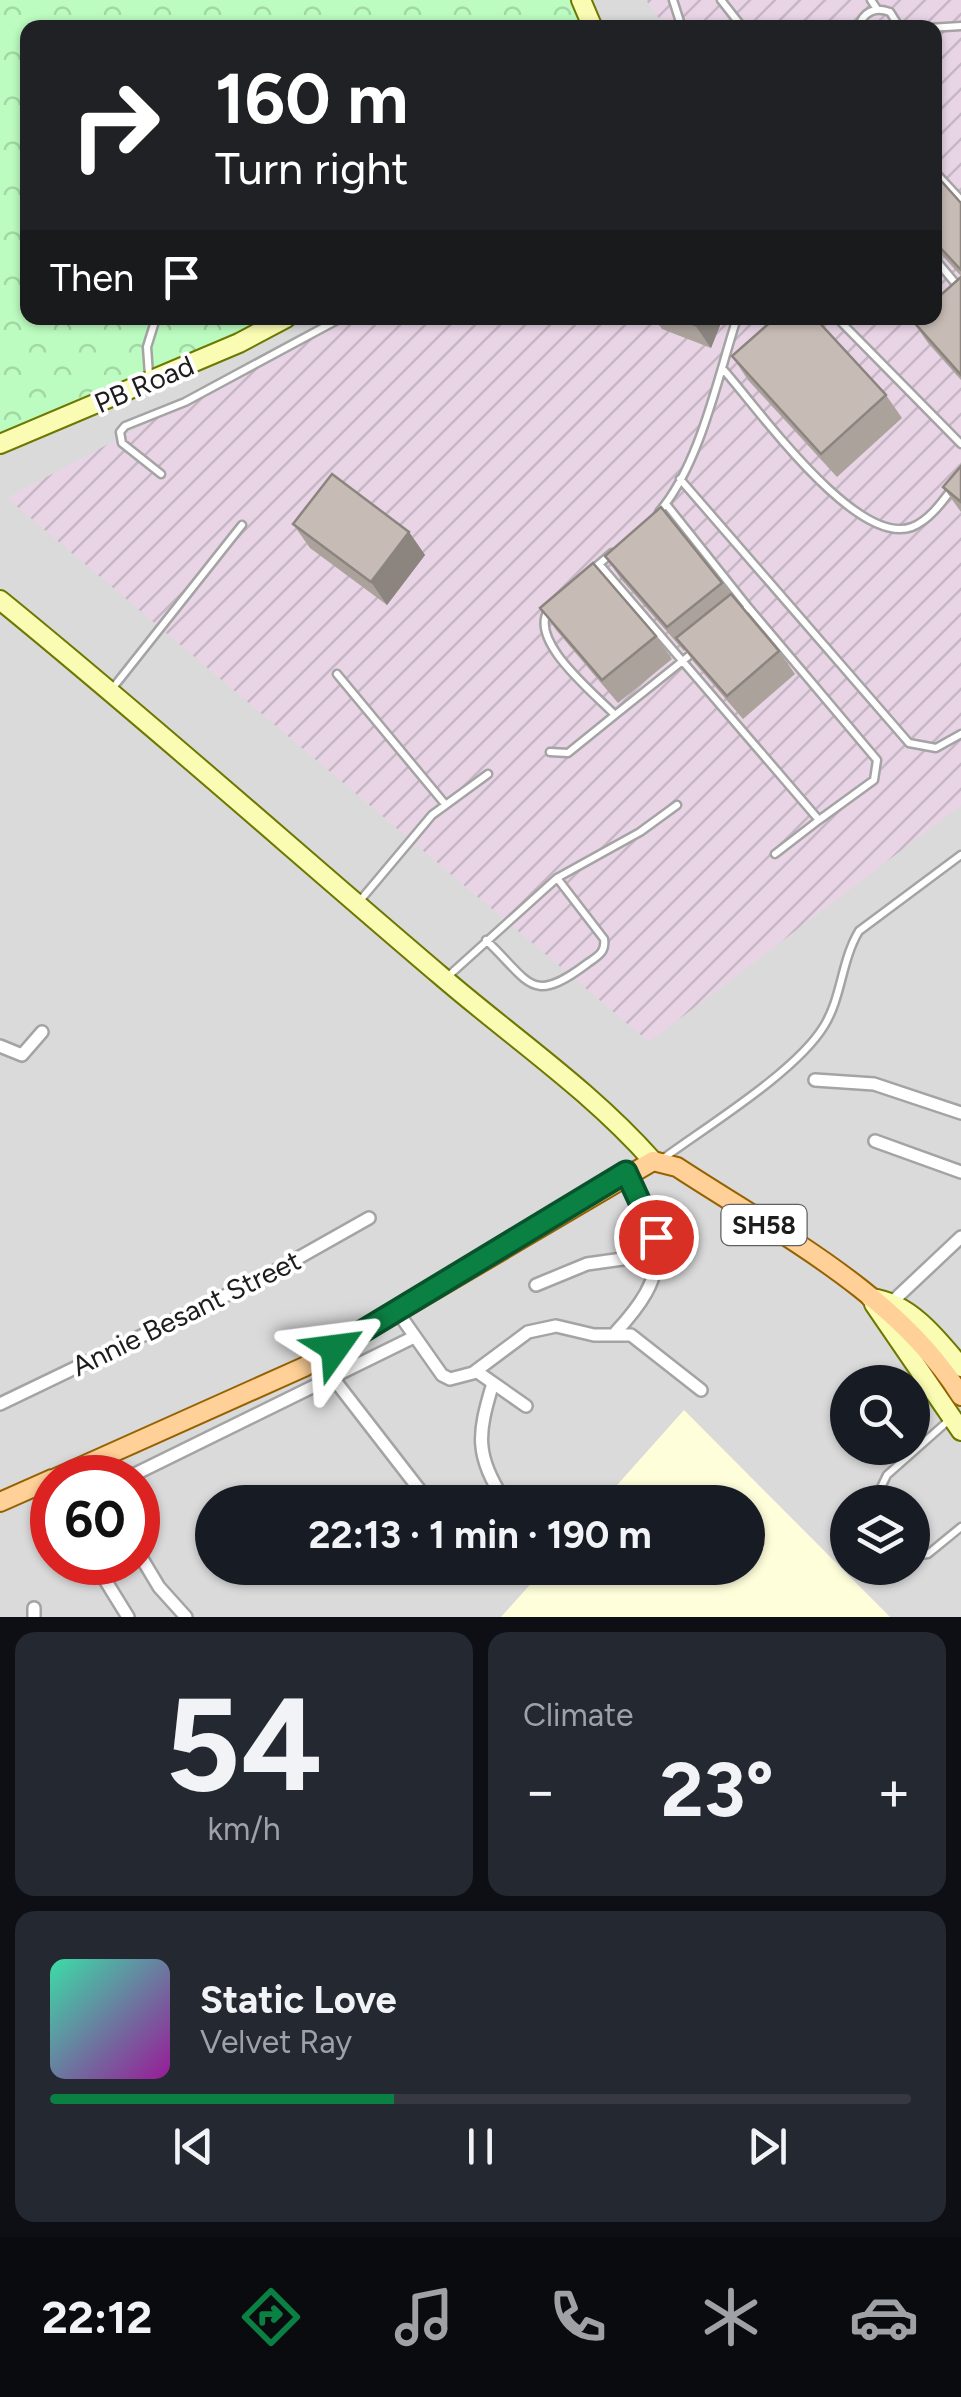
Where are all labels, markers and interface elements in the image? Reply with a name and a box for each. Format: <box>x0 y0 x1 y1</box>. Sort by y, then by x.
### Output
text: 160 m <box>215 56 408 141</box>
icon: right <box>50 60 180 190</box>
text: Turn right <box>215 141 408 195</box>
icon: arrive <box>154 250 209 305</box>
text: Then <box>50 255 134 301</box>
street label: PB Road <box>89 348 199 420</box>
pin <box>614 1195 699 1280</box>
road number: SH58 <box>722 1205 806 1245</box>
icon: arrive <box>629 1210 684 1265</box>
street label: Annie Besant Street <box>66 1243 306 1383</box>
position arrow <box>283 1296 387 1400</box>
map controls <box>830 1365 930 1585</box>
button: search <box>830 1365 930 1465</box>
speed limit sign: 60 <box>30 1455 160 1585</box>
button: layers <box>830 1485 930 1585</box>
text: 22:13 · 1 min · 190 m <box>308 1512 652 1558</box>
text: 54 <box>165 1667 323 1823</box>
text: Climate <box>523 1696 634 1734</box>
text: 23° <box>660 1745 774 1835</box>
text: − <box>523 1758 557 1824</box>
text: + <box>877 1758 911 1824</box>
text: km/h <box>207 1810 281 1848</box>
text: Static Love <box>200 1977 397 2023</box>
text: Velvet Ray <box>200 2023 352 2061</box>
icon: previous <box>166 2119 221 2174</box>
icon: pause <box>453 2119 508 2174</box>
icon: next <box>740 2119 795 2174</box>
icon: directions <box>236 2282 306 2352</box>
icon: music <box>389 2282 459 2352</box>
icon: phone <box>543 2282 613 2352</box>
icon: climate <box>696 2282 766 2352</box>
icon: car <box>849 2282 919 2352</box>
text: 22:12 <box>42 2290 152 2344</box>

